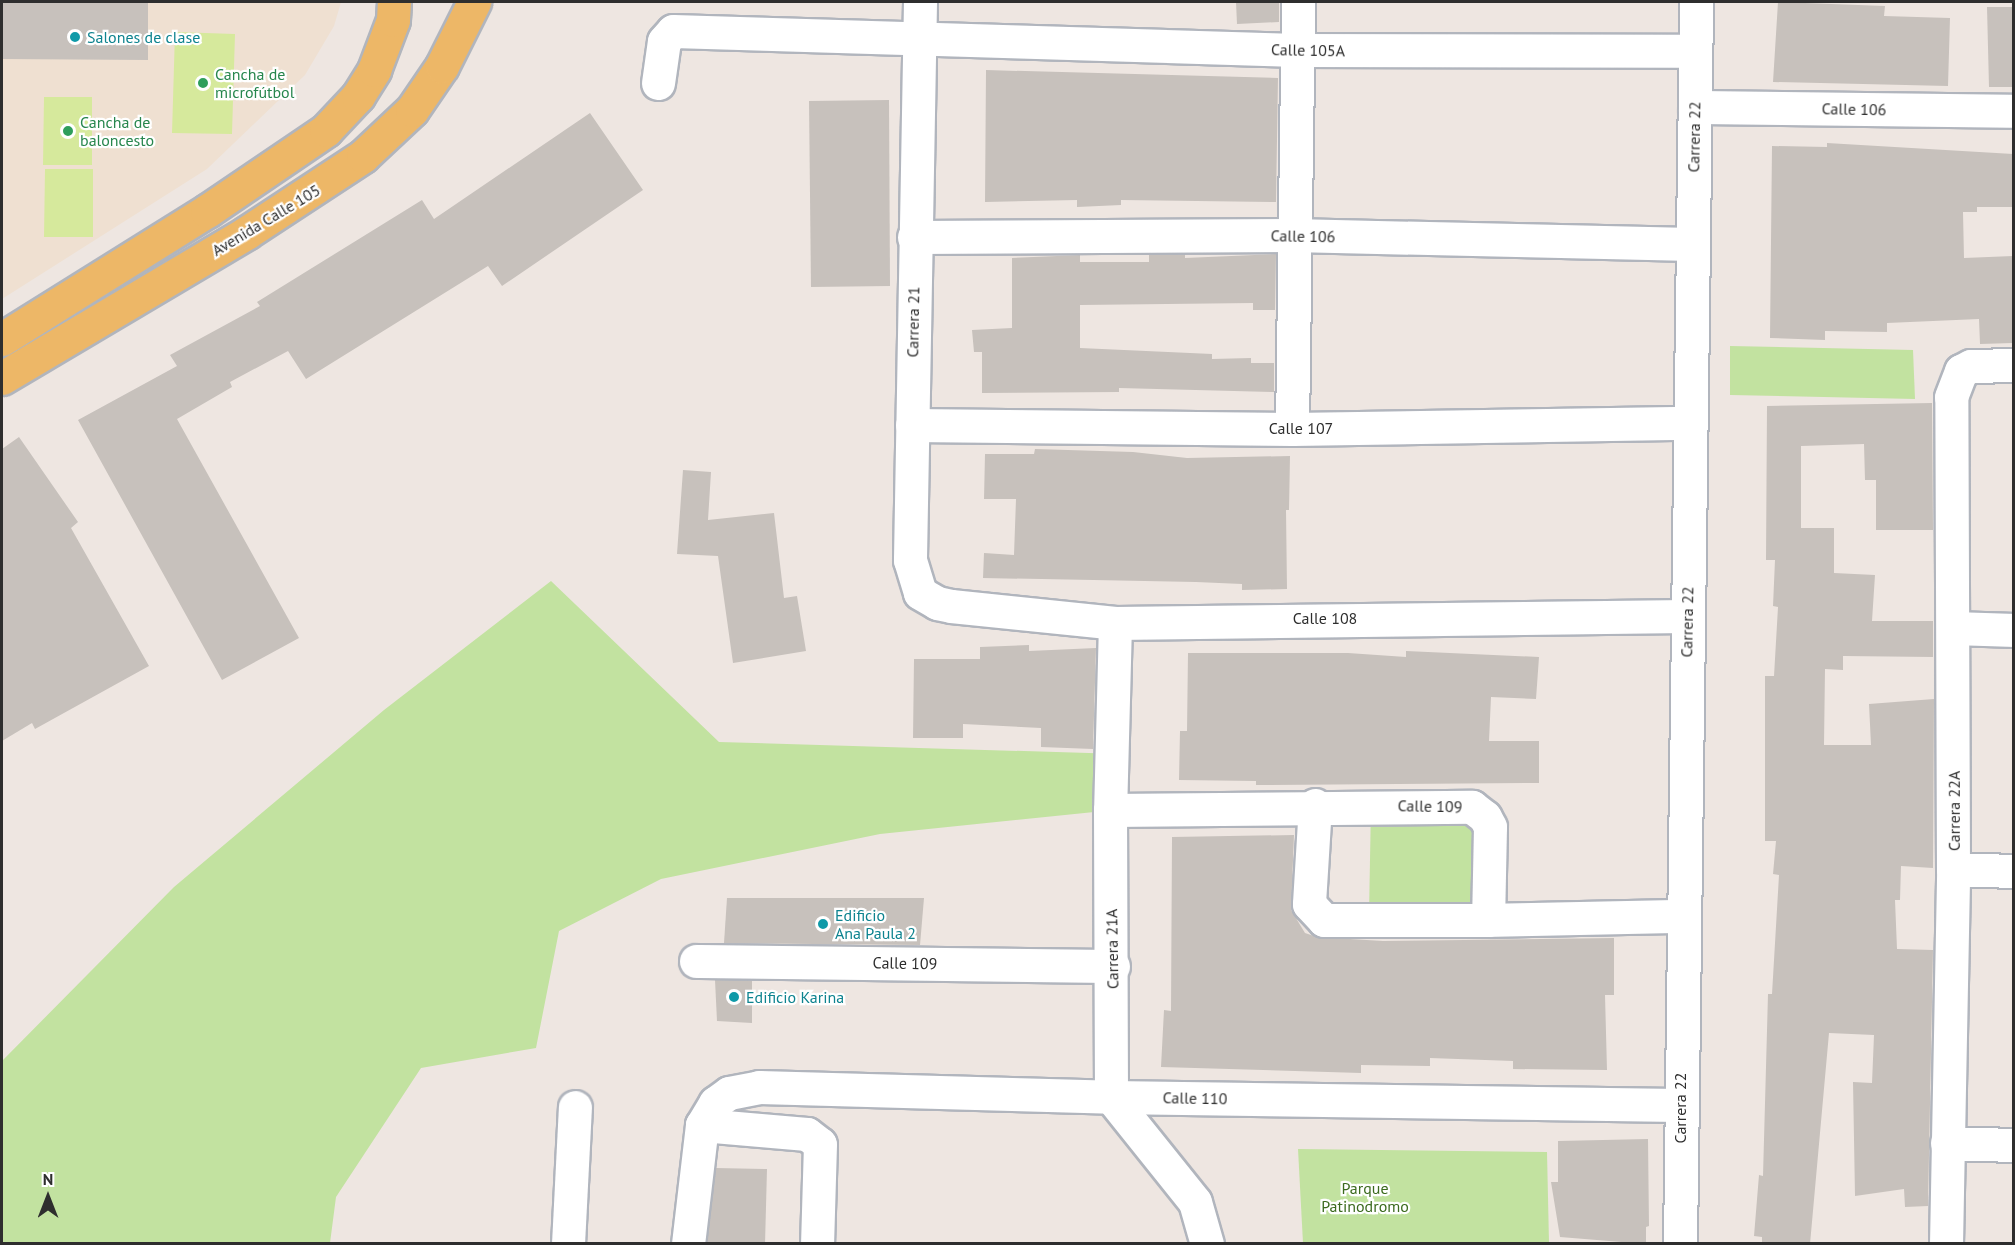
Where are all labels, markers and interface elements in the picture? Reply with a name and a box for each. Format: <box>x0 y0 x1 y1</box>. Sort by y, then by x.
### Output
place label: Salones de clase <box>87 27 200 47</box>
marker: Salones de clase <box>68 30 82 44</box>
street label: Calle 105A <box>1271 40 1345 60</box>
place label: Cancha de microfútbol <box>215 64 294 102</box>
marker: Cancha de microfútbol <box>196 76 210 90</box>
street label: Calle 106 <box>1821 99 1887 119</box>
street label: Carrera 22 <box>1684 101 1704 173</box>
place label: Cancha de baloncesto <box>80 112 154 150</box>
marker: Cancha de baloncesto <box>61 124 75 138</box>
street label: Avenida Calle 105 <box>208 180 324 260</box>
street label: Calle 106 <box>1270 226 1336 246</box>
street label: Carrera 21 <box>903 286 923 358</box>
street label: Calle 107 <box>1269 418 1333 438</box>
street label: Carrera 22 <box>1677 586 1697 658</box>
street label: Calle 108 <box>1293 608 1357 628</box>
street label: Carrera 22A <box>1944 771 1964 851</box>
street label: Calle 109 <box>1397 796 1463 816</box>
place label: Edificio Ana Paula 2 <box>835 905 916 943</box>
street label: Carrera 21A <box>1102 909 1122 989</box>
marker: Edificio Ana Paula 2 <box>816 917 830 931</box>
street label: Calle 109 <box>872 953 938 973</box>
place label: Edificio Karina <box>746 987 844 1007</box>
marker: Edificio Karina <box>727 990 741 1004</box>
street label: Carrera 22 <box>1670 1073 1690 1143</box>
street label: Calle 110 <box>1162 1088 1228 1108</box>
north arrow <box>18 1167 78 1227</box>
text: N <box>43 1169 53 1189</box>
park label: Parque Patinodromo <box>1321 1178 1409 1216</box>

